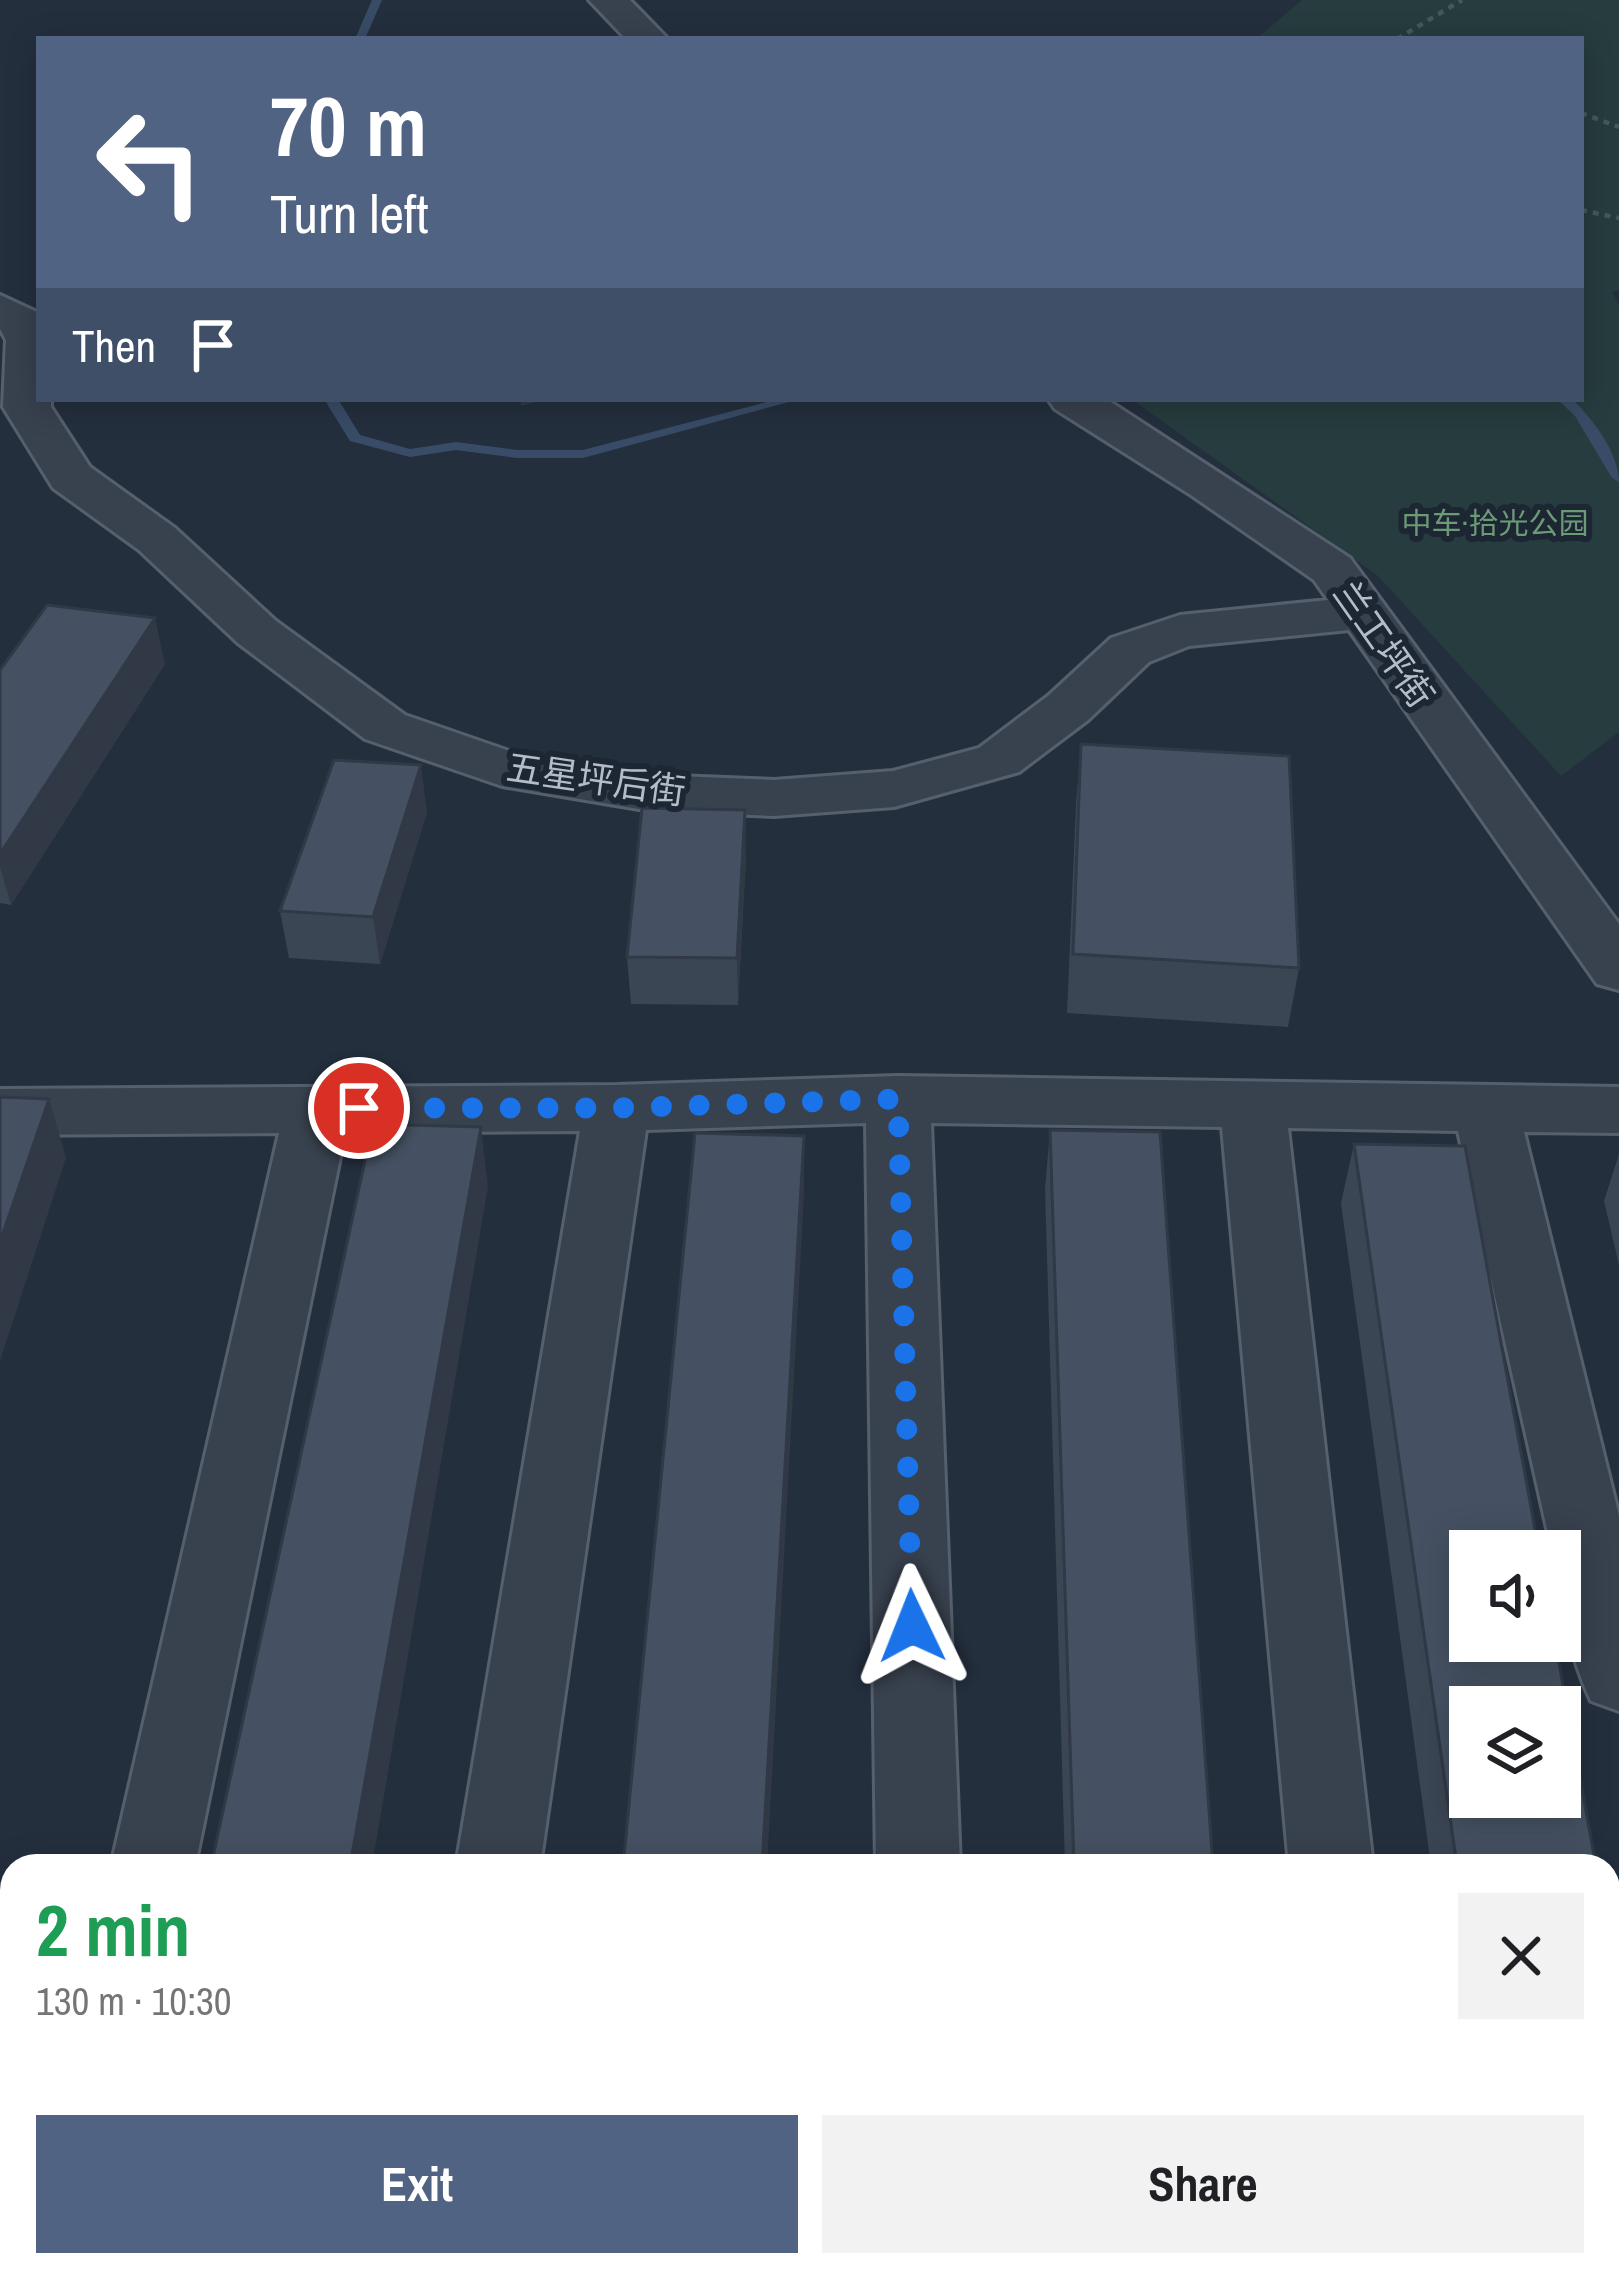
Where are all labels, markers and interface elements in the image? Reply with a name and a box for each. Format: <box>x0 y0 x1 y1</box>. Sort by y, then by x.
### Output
text: 70 m <box>270 69 427 182</box>
icon: left <box>72 84 228 240</box>
text: Turn left <box>270 177 429 250</box>
icon: arrive <box>180 312 246 378</box>
text: Then <box>72 315 156 376</box>
park label: 中车·拾光公园 <box>1402 503 1588 543</box>
street label: 兰工坪街 <box>1323 571 1445 717</box>
street label: 五星坪后街 <box>504 743 688 815</box>
pin <box>308 1057 410 1159</box>
icon: arrive <box>326 1075 392 1141</box>
map controls <box>1449 1530 1581 1818</box>
button: sound <box>1449 1530 1581 1662</box>
position arrow <box>849 1563 975 1689</box>
button: layers <box>1449 1686 1581 1818</box>
text: 2 min <box>36 1881 190 1978</box>
button: close <box>1458 1893 1584 2019</box>
text: 130 m · 10:30 <box>36 1975 232 2027</box>
button: Exit <box>36 2115 798 2253</box>
button: Share <box>822 2115 1584 2253</box>

